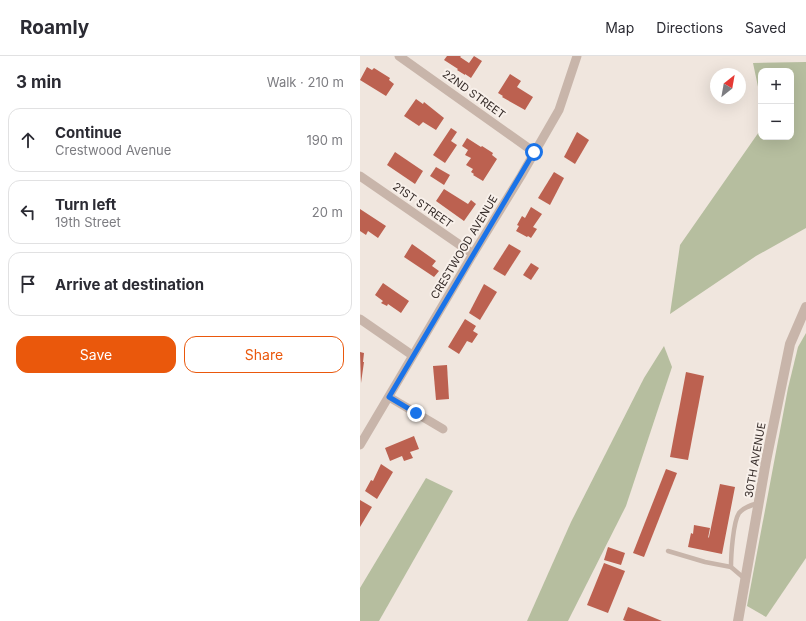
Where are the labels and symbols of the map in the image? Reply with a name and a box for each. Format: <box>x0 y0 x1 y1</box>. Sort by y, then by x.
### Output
street label: 22ND STREET <box>440 66 508 122</box>
north arrow <box>710 68 746 104</box>
route start <box>525 143 543 161</box>
street label: 21ST STREET <box>390 179 456 231</box>
street label: CRESTWOOD AVENUE <box>427 193 501 301</box>
route end <box>407 404 425 422</box>
street label: 30TH AVENUE <box>741 421 769 499</box>

